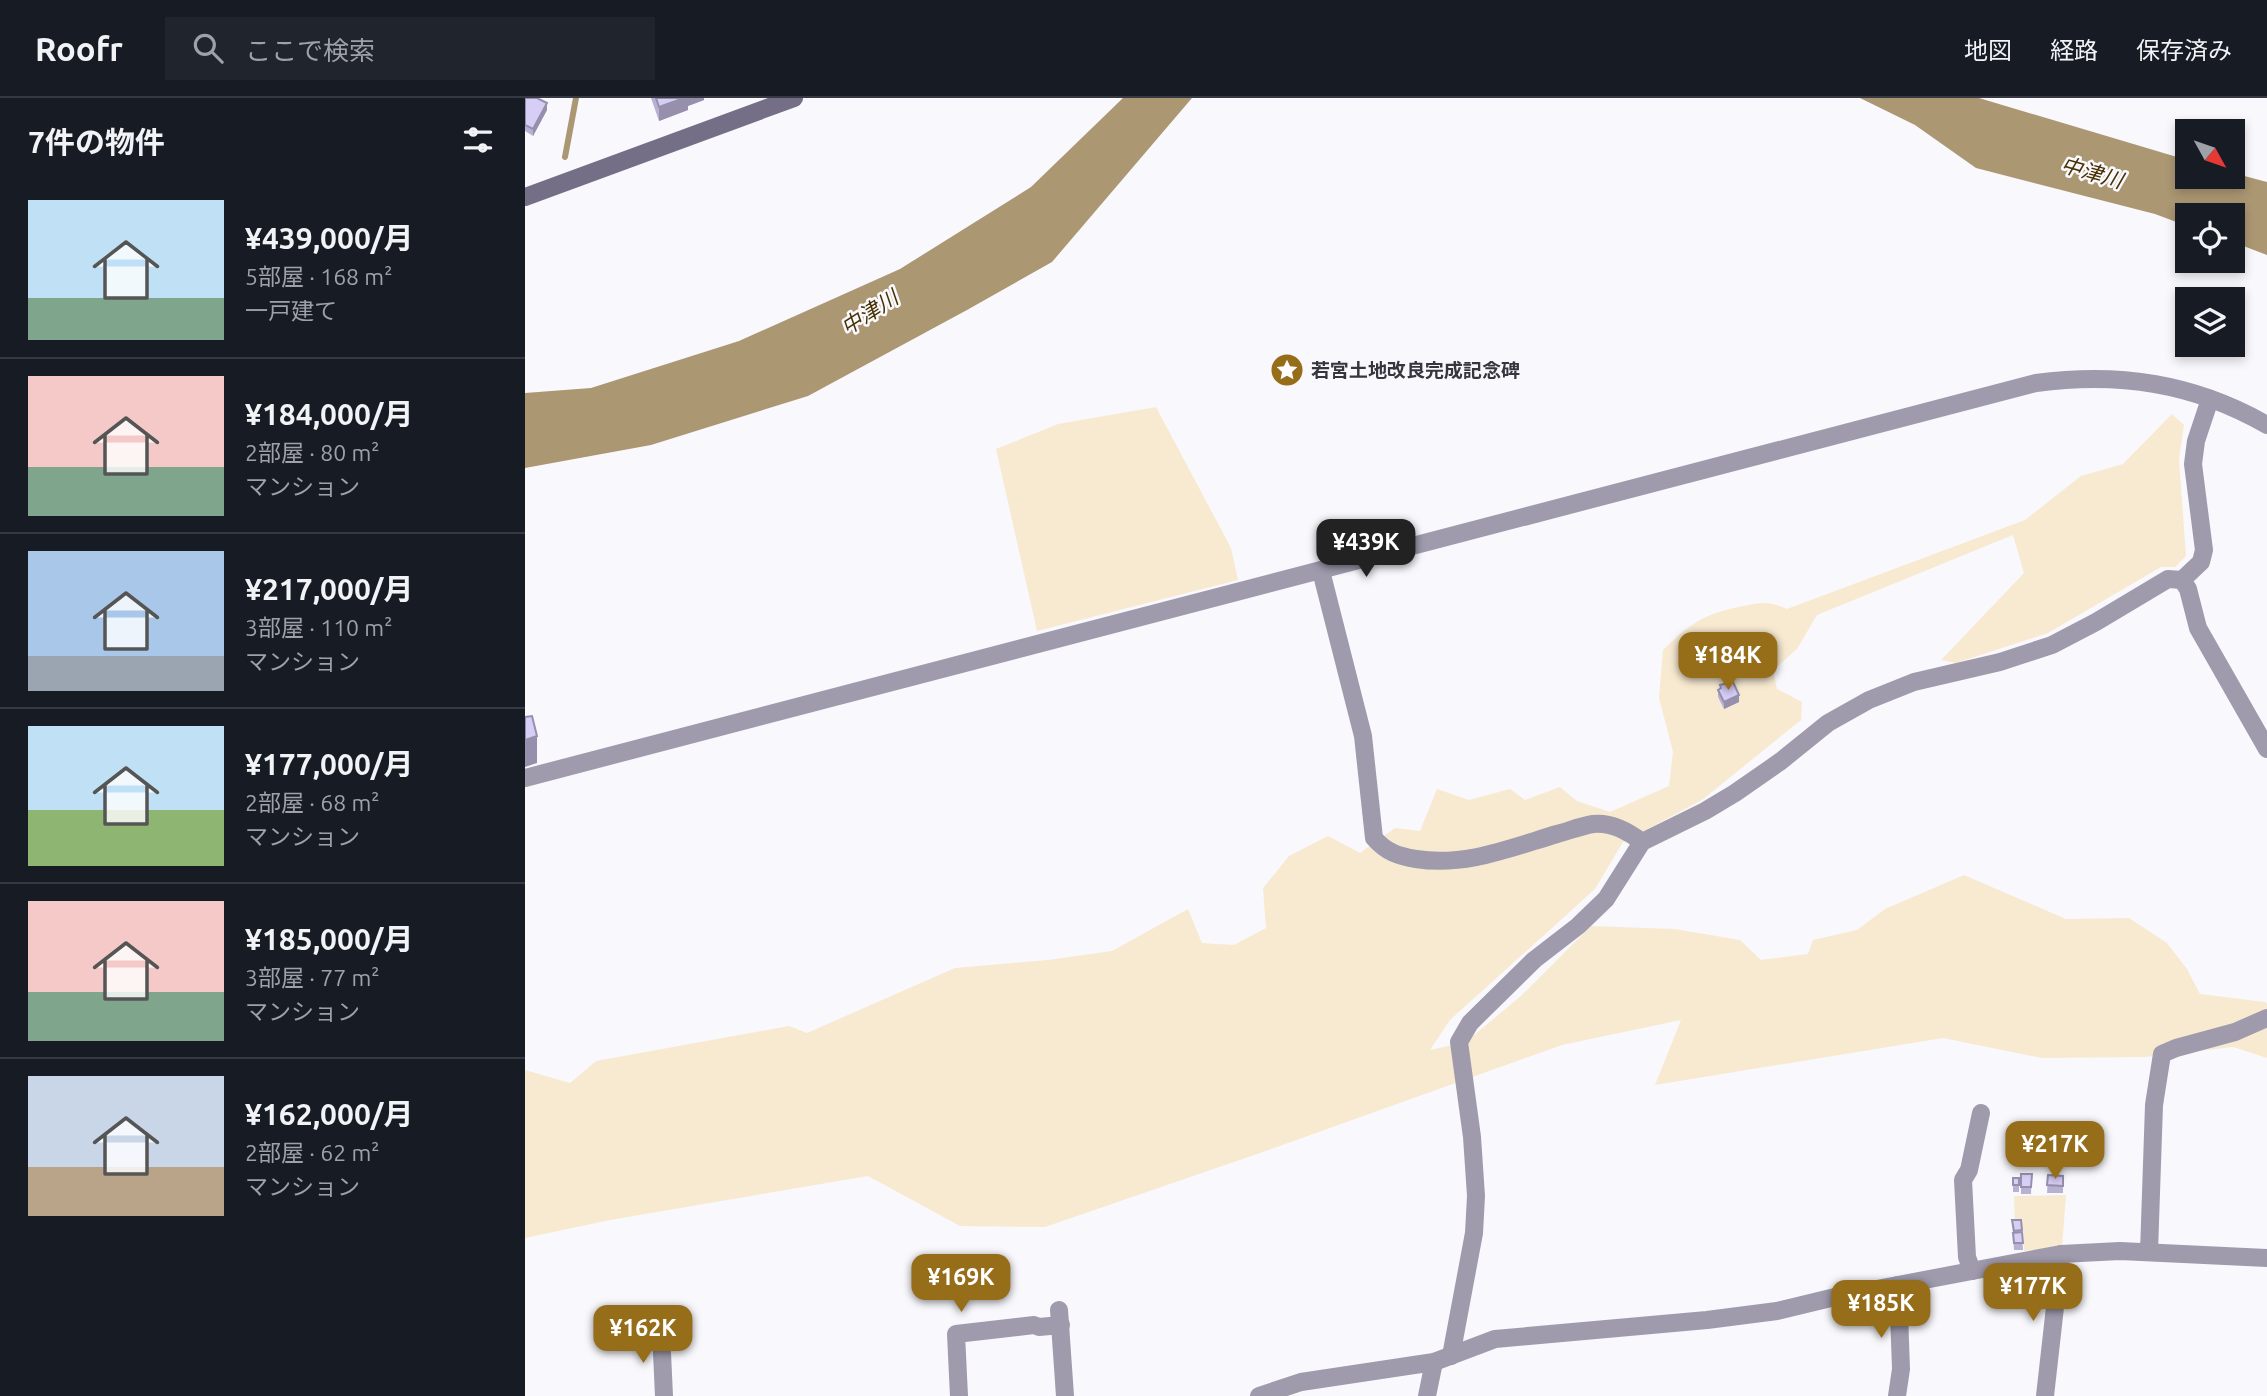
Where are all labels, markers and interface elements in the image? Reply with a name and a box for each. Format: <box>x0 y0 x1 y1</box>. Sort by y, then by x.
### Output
search box <box>165 17 655 80</box>
icon: search <box>189 29 227 67</box>
text: Roofr <box>35 30 123 67</box>
text: ここで検索 <box>245 36 375 65</box>
text: 地図 <box>1964 37 2012 64</box>
text: 経路 <box>2050 37 2098 64</box>
text: 保存済み <box>2136 37 2232 64</box>
north arrow <box>2175 119 2245 189</box>
map controls <box>2175 119 2245 357</box>
icon: filters <box>459 121 497 159</box>
text: 7件の物件 <box>28 125 165 159</box>
water label: 中津川 <box>2058 152 2128 193</box>
button: locate <box>2175 203 2245 273</box>
text: ¥439,000/月 <box>245 221 413 255</box>
icon: home <box>84 228 168 312</box>
text: 5部屋 · 168 m² <box>245 264 392 289</box>
water label: 中津川 <box>836 284 904 339</box>
button: layers <box>2175 287 2245 357</box>
text: 一戸建て <box>245 298 337 323</box>
place icon: 若宮土地改良完成記念碑 <box>1268 351 1306 389</box>
place label: 若宮土地改良完成記念碑 <box>1311 359 1520 381</box>
text: ¥184,000/月 <box>245 397 413 431</box>
icon: home <box>84 404 168 488</box>
text: 2部屋 · 80 m² <box>245 440 379 465</box>
text: マンション <box>245 474 360 499</box>
pin: ¥439K <box>1317 519 1415 579</box>
text: ¥439K <box>1332 529 1400 554</box>
text: ¥217,000/月 <box>245 572 413 606</box>
icon: home <box>84 579 168 663</box>
text: 3部屋 · 110 m² <box>245 615 392 640</box>
pin: ¥184K <box>1679 632 1777 692</box>
text: ¥184K <box>1694 642 1762 667</box>
text: マンション <box>245 649 360 674</box>
text: ¥177,000/月 <box>245 747 413 781</box>
icon: home <box>84 754 168 838</box>
text: 2部屋 · 68 m² <box>245 790 379 815</box>
text: マンション <box>245 824 360 849</box>
text: ¥185,000/月 <box>245 922 413 956</box>
icon: home <box>84 929 168 1013</box>
text: 3部屋 · 77 m² <box>245 965 379 990</box>
text: マンション <box>245 999 360 1024</box>
text: ¥162,000/月 <box>245 1097 413 1131</box>
icon: home <box>84 1104 168 1188</box>
pin: ¥217K <box>2006 1122 2104 1181</box>
text: ¥217K <box>2021 1131 2089 1156</box>
text: 2部屋 · 62 m² <box>245 1140 379 1165</box>
text: マンション <box>245 1174 360 1199</box>
pin: ¥169K <box>912 1254 1010 1314</box>
text: ¥169K <box>927 1264 995 1289</box>
pin: ¥177K <box>1984 1264 2082 1323</box>
text: ¥177K <box>1999 1273 2067 1298</box>
pin: ¥185K <box>1832 1280 1930 1340</box>
text: ¥185K <box>1847 1290 1915 1315</box>
pin: ¥162K <box>594 1306 692 1365</box>
text: ¥162K <box>609 1315 677 1340</box>

